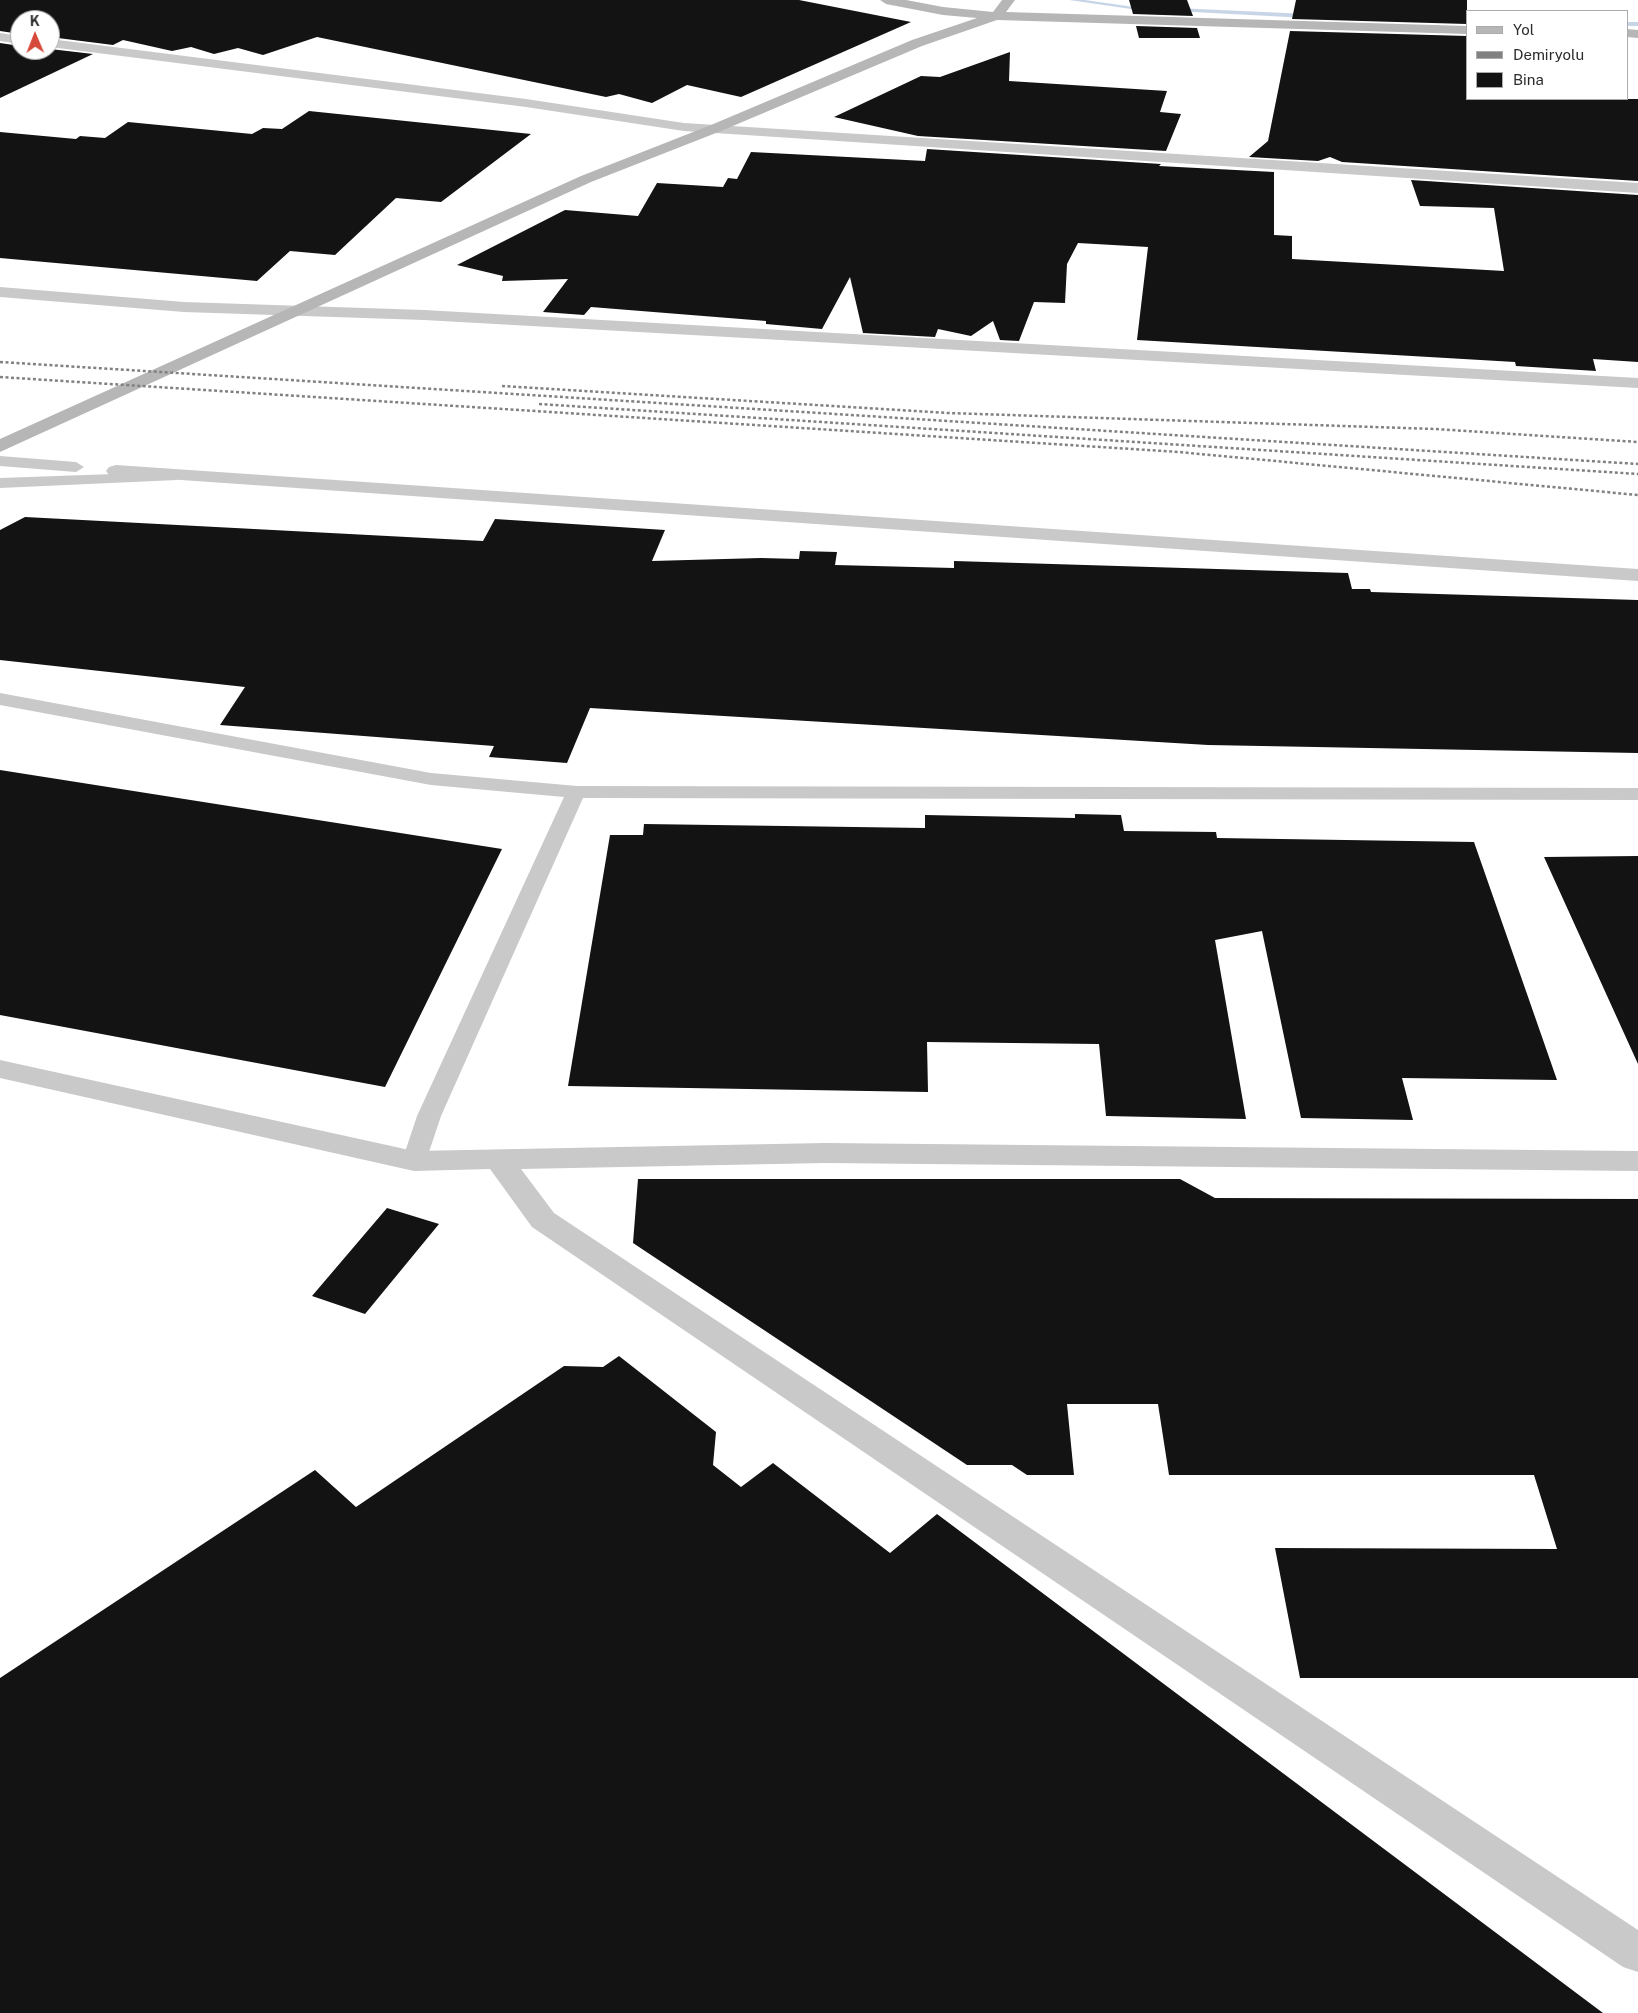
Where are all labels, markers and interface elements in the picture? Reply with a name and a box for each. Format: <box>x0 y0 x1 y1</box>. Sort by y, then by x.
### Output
north arrow <box>10 10 60 60</box>
legend <box>1466 10 1628 100</box>
text: K <box>30 13 40 29</box>
text: Yol <box>1513 21 1534 38</box>
text: Demiryolu <box>1513 46 1584 63</box>
text: Bina <box>1513 71 1544 88</box>

